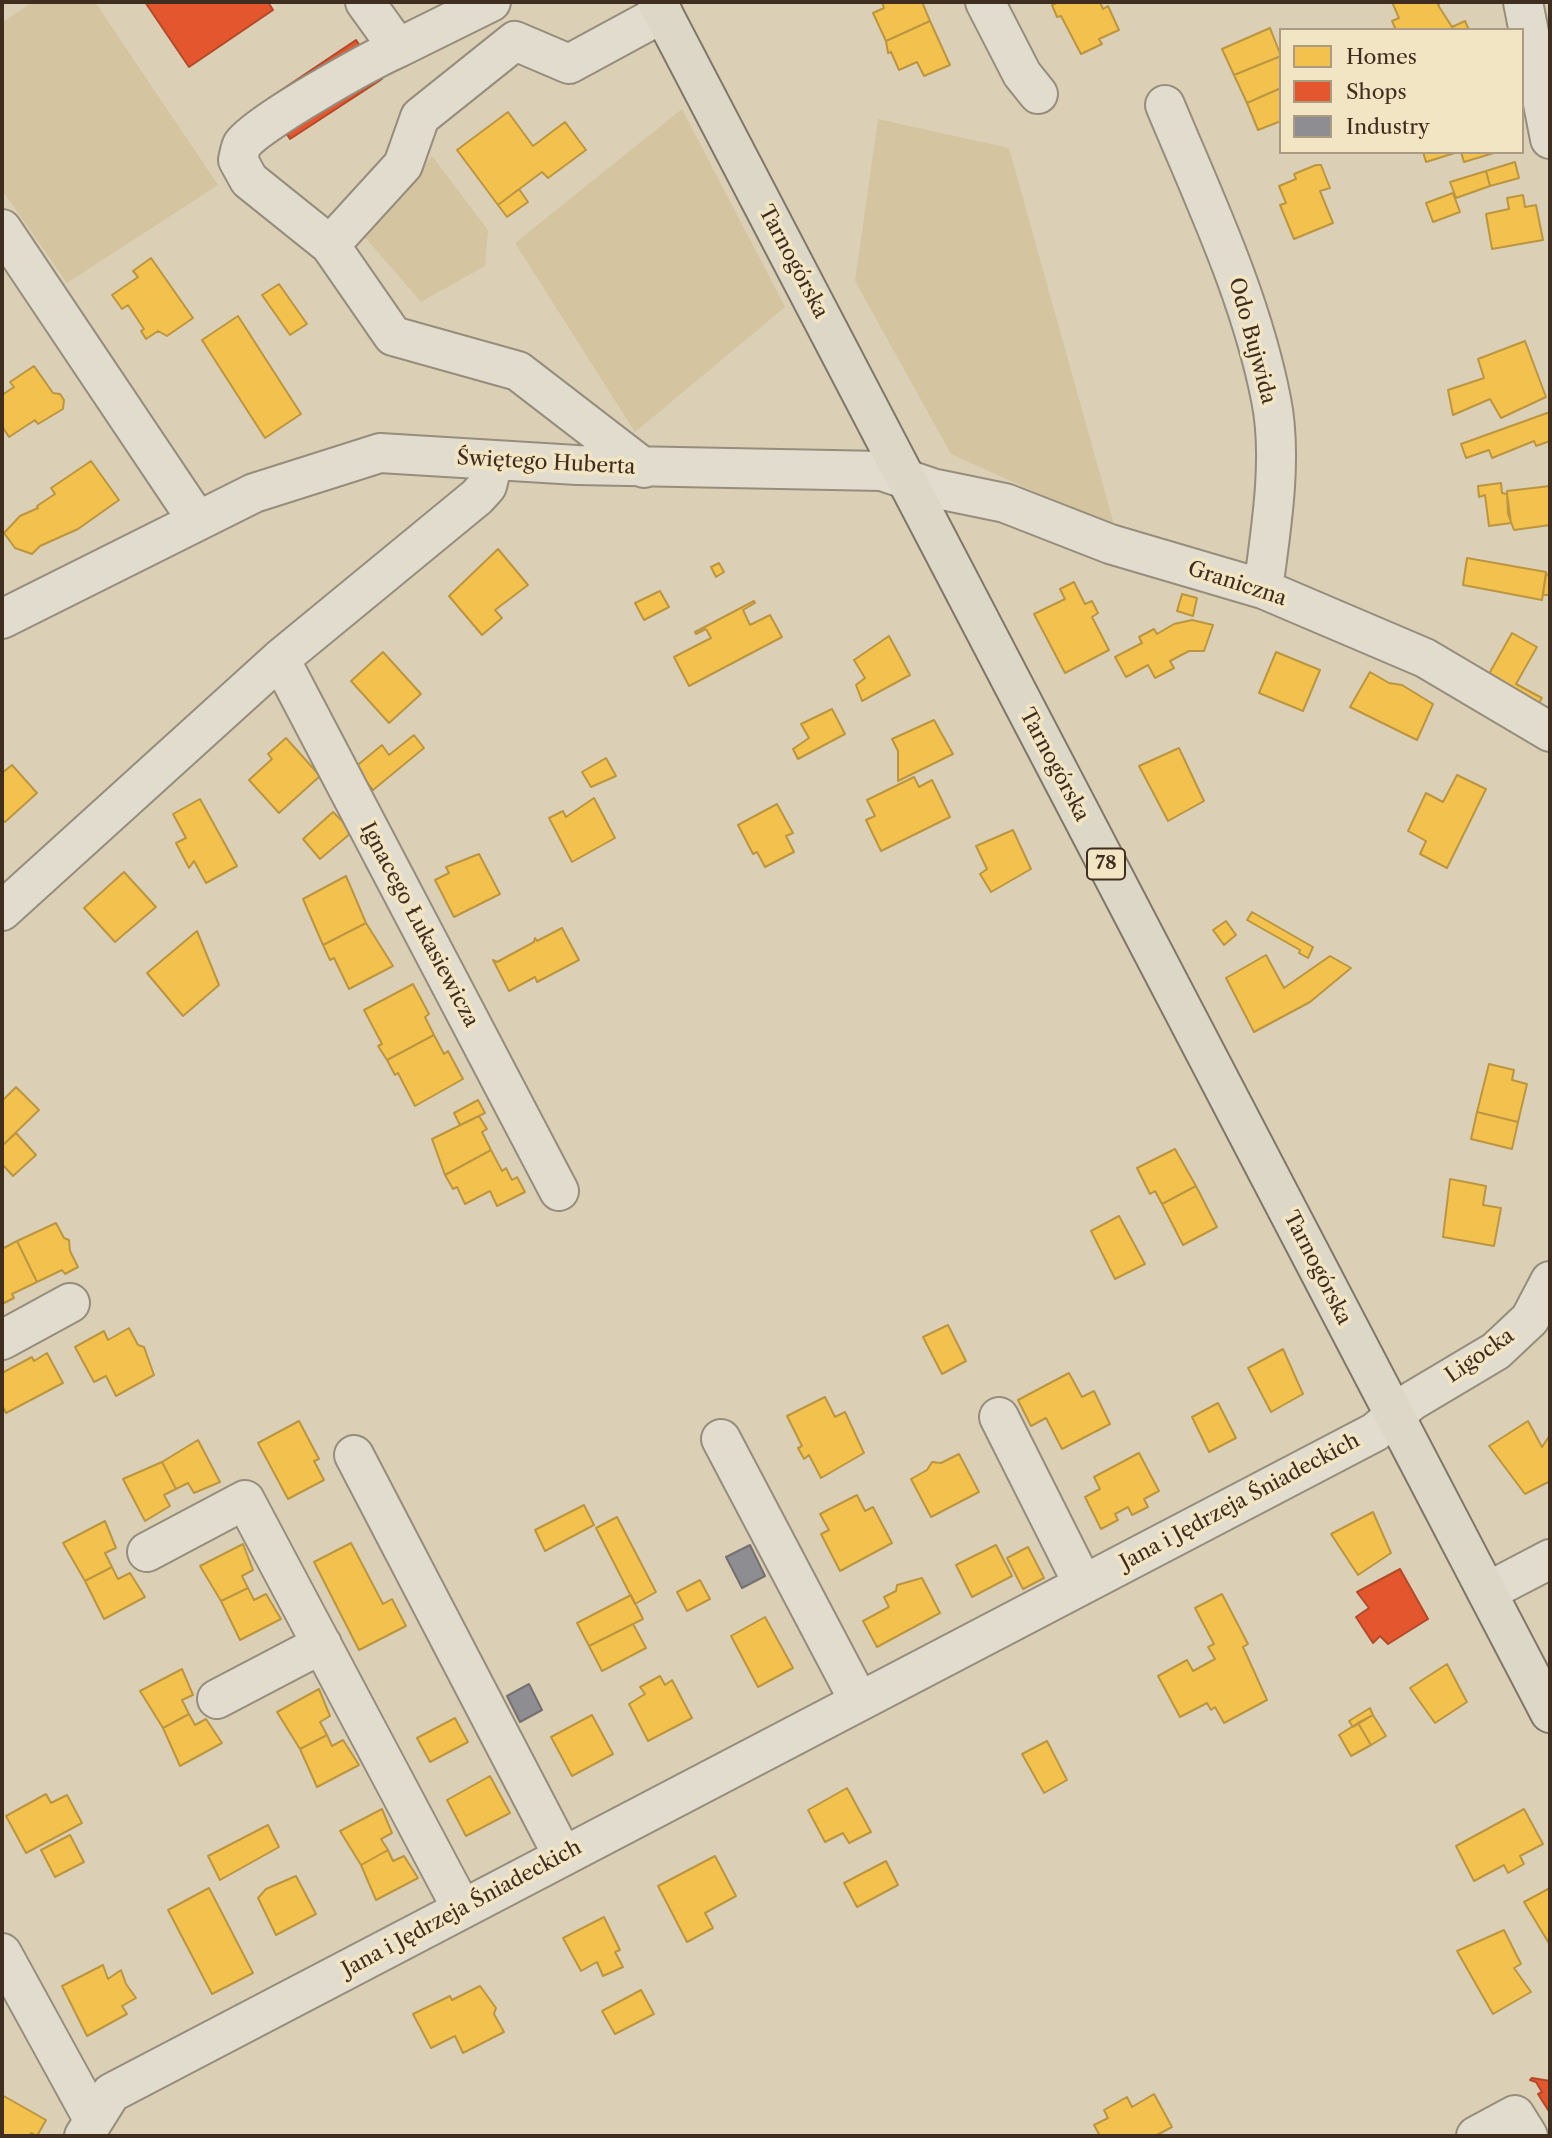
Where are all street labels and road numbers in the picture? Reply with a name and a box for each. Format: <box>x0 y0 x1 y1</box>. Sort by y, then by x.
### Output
street label: Tarnogórska <box>753 201 833 323</box>
street label: Odo Bujwida <box>1223 275 1281 407</box>
street label: Świętego Huberta <box>456 446 636 480</box>
street label: Graniczna <box>1184 556 1290 612</box>
street label: Tarnogórska <box>1014 704 1094 826</box>
street label: Ignacego Łukasiewicza <box>354 818 484 1032</box>
road number: 78 <box>1087 848 1125 880</box>
street label: Tarnogórska <box>1278 1207 1356 1329</box>
street label: Ligocka <box>1441 1323 1519 1389</box>
street label: Jana i Jędrzeja Śniadeckich <box>1116 1428 1364 1576</box>
street label: Jana i Jędrzeja Śniadeckich <box>338 1835 586 1983</box>

